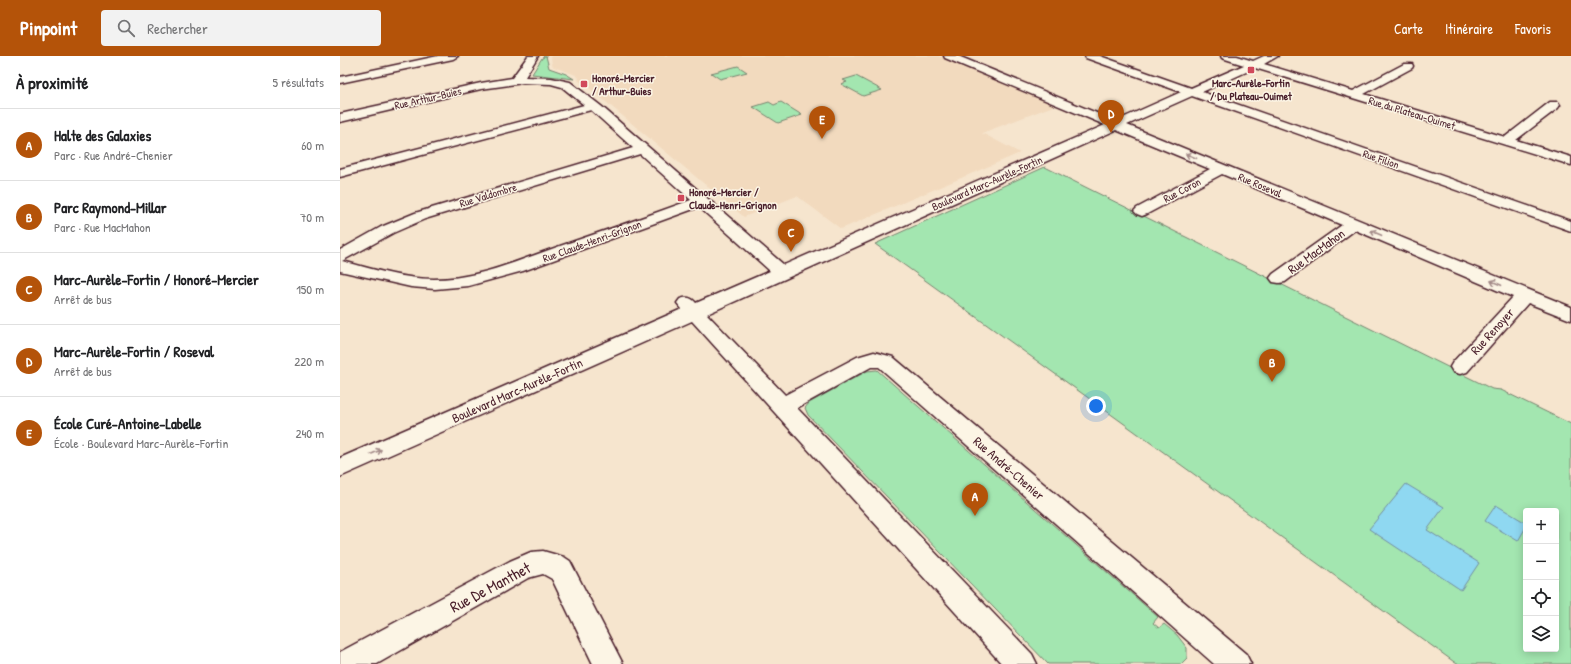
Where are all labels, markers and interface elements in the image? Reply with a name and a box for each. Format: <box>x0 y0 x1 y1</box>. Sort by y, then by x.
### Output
search box <box>101 10 381 46</box>
text: Pinpoint <box>20 15 77 41</box>
icon: search <box>115 17 137 39</box>
text: Rechercher <box>147 18 208 39</box>
text: Carte <box>1394 19 1423 38</box>
text: Itinéraire <box>1445 19 1493 38</box>
text: Favoris <box>1515 19 1551 38</box>
marker: Marc-Aurèle-Fortin / Du Plateau-Ouimet <box>1246 65 1256 75</box>
text: À proximité <box>16 71 88 94</box>
place label: Honoré-Mercier / Arthur-Buies <box>592 71 655 98</box>
text: 5 résultats <box>273 73 324 91</box>
place label: Marc-Aurèle-Fortin / Du Plateau-Ouimet <box>1210 76 1293 103</box>
marker: Honoré-Mercier / Arthur-Buies <box>579 79 589 89</box>
street label: Rue Arthur-Buies <box>393 83 463 113</box>
street label: Rue du Plateau-Ouimet <box>1367 93 1457 133</box>
pin: D <box>1098 100 1124 133</box>
pin: E <box>809 106 835 139</box>
text: Halte des Galaxies <box>54 125 151 146</box>
text: A <box>26 136 32 154</box>
text: 60 m <box>301 136 324 154</box>
text: Parc · Rue André-Chenier <box>54 146 173 164</box>
street label: Rue Filion <box>1361 146 1401 172</box>
street label: Boulevard Marc-Aurèle-Fortin <box>930 152 1044 214</box>
one-way arrow <box>1186 152 1198 160</box>
street label: Rue Roseval <box>1236 170 1284 200</box>
street label: Rue Coron <box>1161 174 1203 206</box>
street label: Rue Valdombre <box>458 179 519 210</box>
place label: Honoré-Mercier / Claude-Henri-Grignon <box>689 185 777 213</box>
marker: Honoré-Mercier / Claude-Henri-Grignon <box>676 193 686 203</box>
text: Parc Raymond-Millar <box>54 197 167 218</box>
text: B <box>26 208 32 226</box>
text: 70 m <box>300 208 324 226</box>
street label: Rue Claude-Henri-Grignon <box>541 217 643 265</box>
text: Parc · Rue MacMahon <box>54 218 151 236</box>
pin: C <box>778 219 804 252</box>
street label: Rue MacMahon <box>1284 224 1348 278</box>
one-way arrow <box>1371 229 1383 237</box>
text: Marc-Aurèle-Fortin / Honoré-Mercier <box>54 269 259 290</box>
one-way arrow <box>1491 279 1503 286</box>
text: C <box>25 280 33 298</box>
text: 150 m <box>296 280 324 298</box>
text: Arrêt de bus <box>54 290 112 308</box>
street label: Rue Renoyer <box>1466 304 1518 358</box>
text: Marc-Aurèle-Fortin / Roseval <box>54 341 214 362</box>
pin: B <box>1259 349 1285 382</box>
text: D <box>26 352 32 370</box>
text: 220 m <box>294 352 324 370</box>
street label: Boulevard Marc-Aurèle-Fortin <box>449 353 585 427</box>
text: Arrêt de bus <box>54 362 112 380</box>
your location <box>1086 396 1106 416</box>
text: École Curé-Antoine-Labelle <box>54 413 201 434</box>
text: E <box>26 424 32 442</box>
text: 240 m <box>295 424 324 442</box>
street label: Rue André-Chenier <box>970 433 1048 503</box>
text: École · Boulevard Marc-Aurèle-Fortin <box>54 434 228 452</box>
one-way arrow <box>369 448 381 456</box>
pin: A <box>962 483 988 516</box>
map controls <box>1523 508 1559 652</box>
button: + <box>1523 508 1559 544</box>
button: − <box>1523 544 1559 580</box>
street label: Rue De Manthet <box>446 556 535 617</box>
button: locate <box>1523 580 1559 616</box>
button: layers <box>1523 616 1559 652</box>

